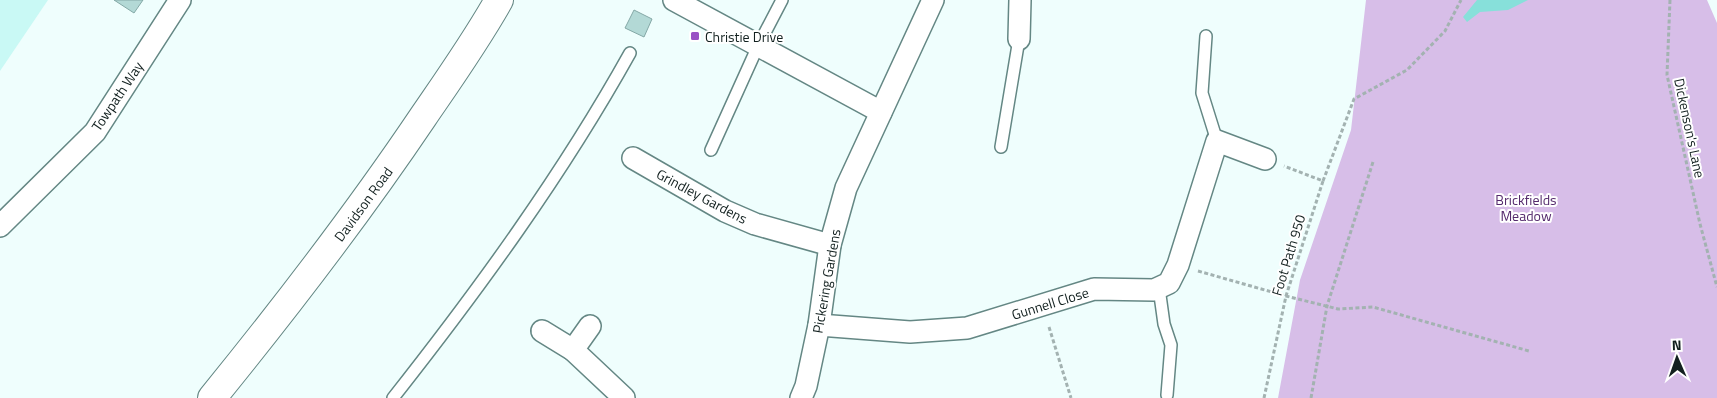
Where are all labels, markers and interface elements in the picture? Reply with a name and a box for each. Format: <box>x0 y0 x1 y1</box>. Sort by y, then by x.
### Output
place label: Christie Drive <box>705 26 783 47</box>
marker: Christie Drive <box>689 30 701 42</box>
street label: Towpath Way <box>86 57 148 135</box>
street label: Dickenson's Lane <box>1669 76 1711 180</box>
street label: Davidson Road <box>329 162 397 246</box>
street label: Grindley Gardens <box>653 163 751 229</box>
park label: Brickfields Meadow <box>1495 189 1557 226</box>
street label: Foot Path 950 <box>1266 212 1310 298</box>
street label: Pickering Gardens <box>806 227 846 335</box>
street label: Gunnell Close <box>1009 281 1091 325</box>
north arrow <box>1652 333 1702 383</box>
text: N <box>1671 334 1682 355</box>

